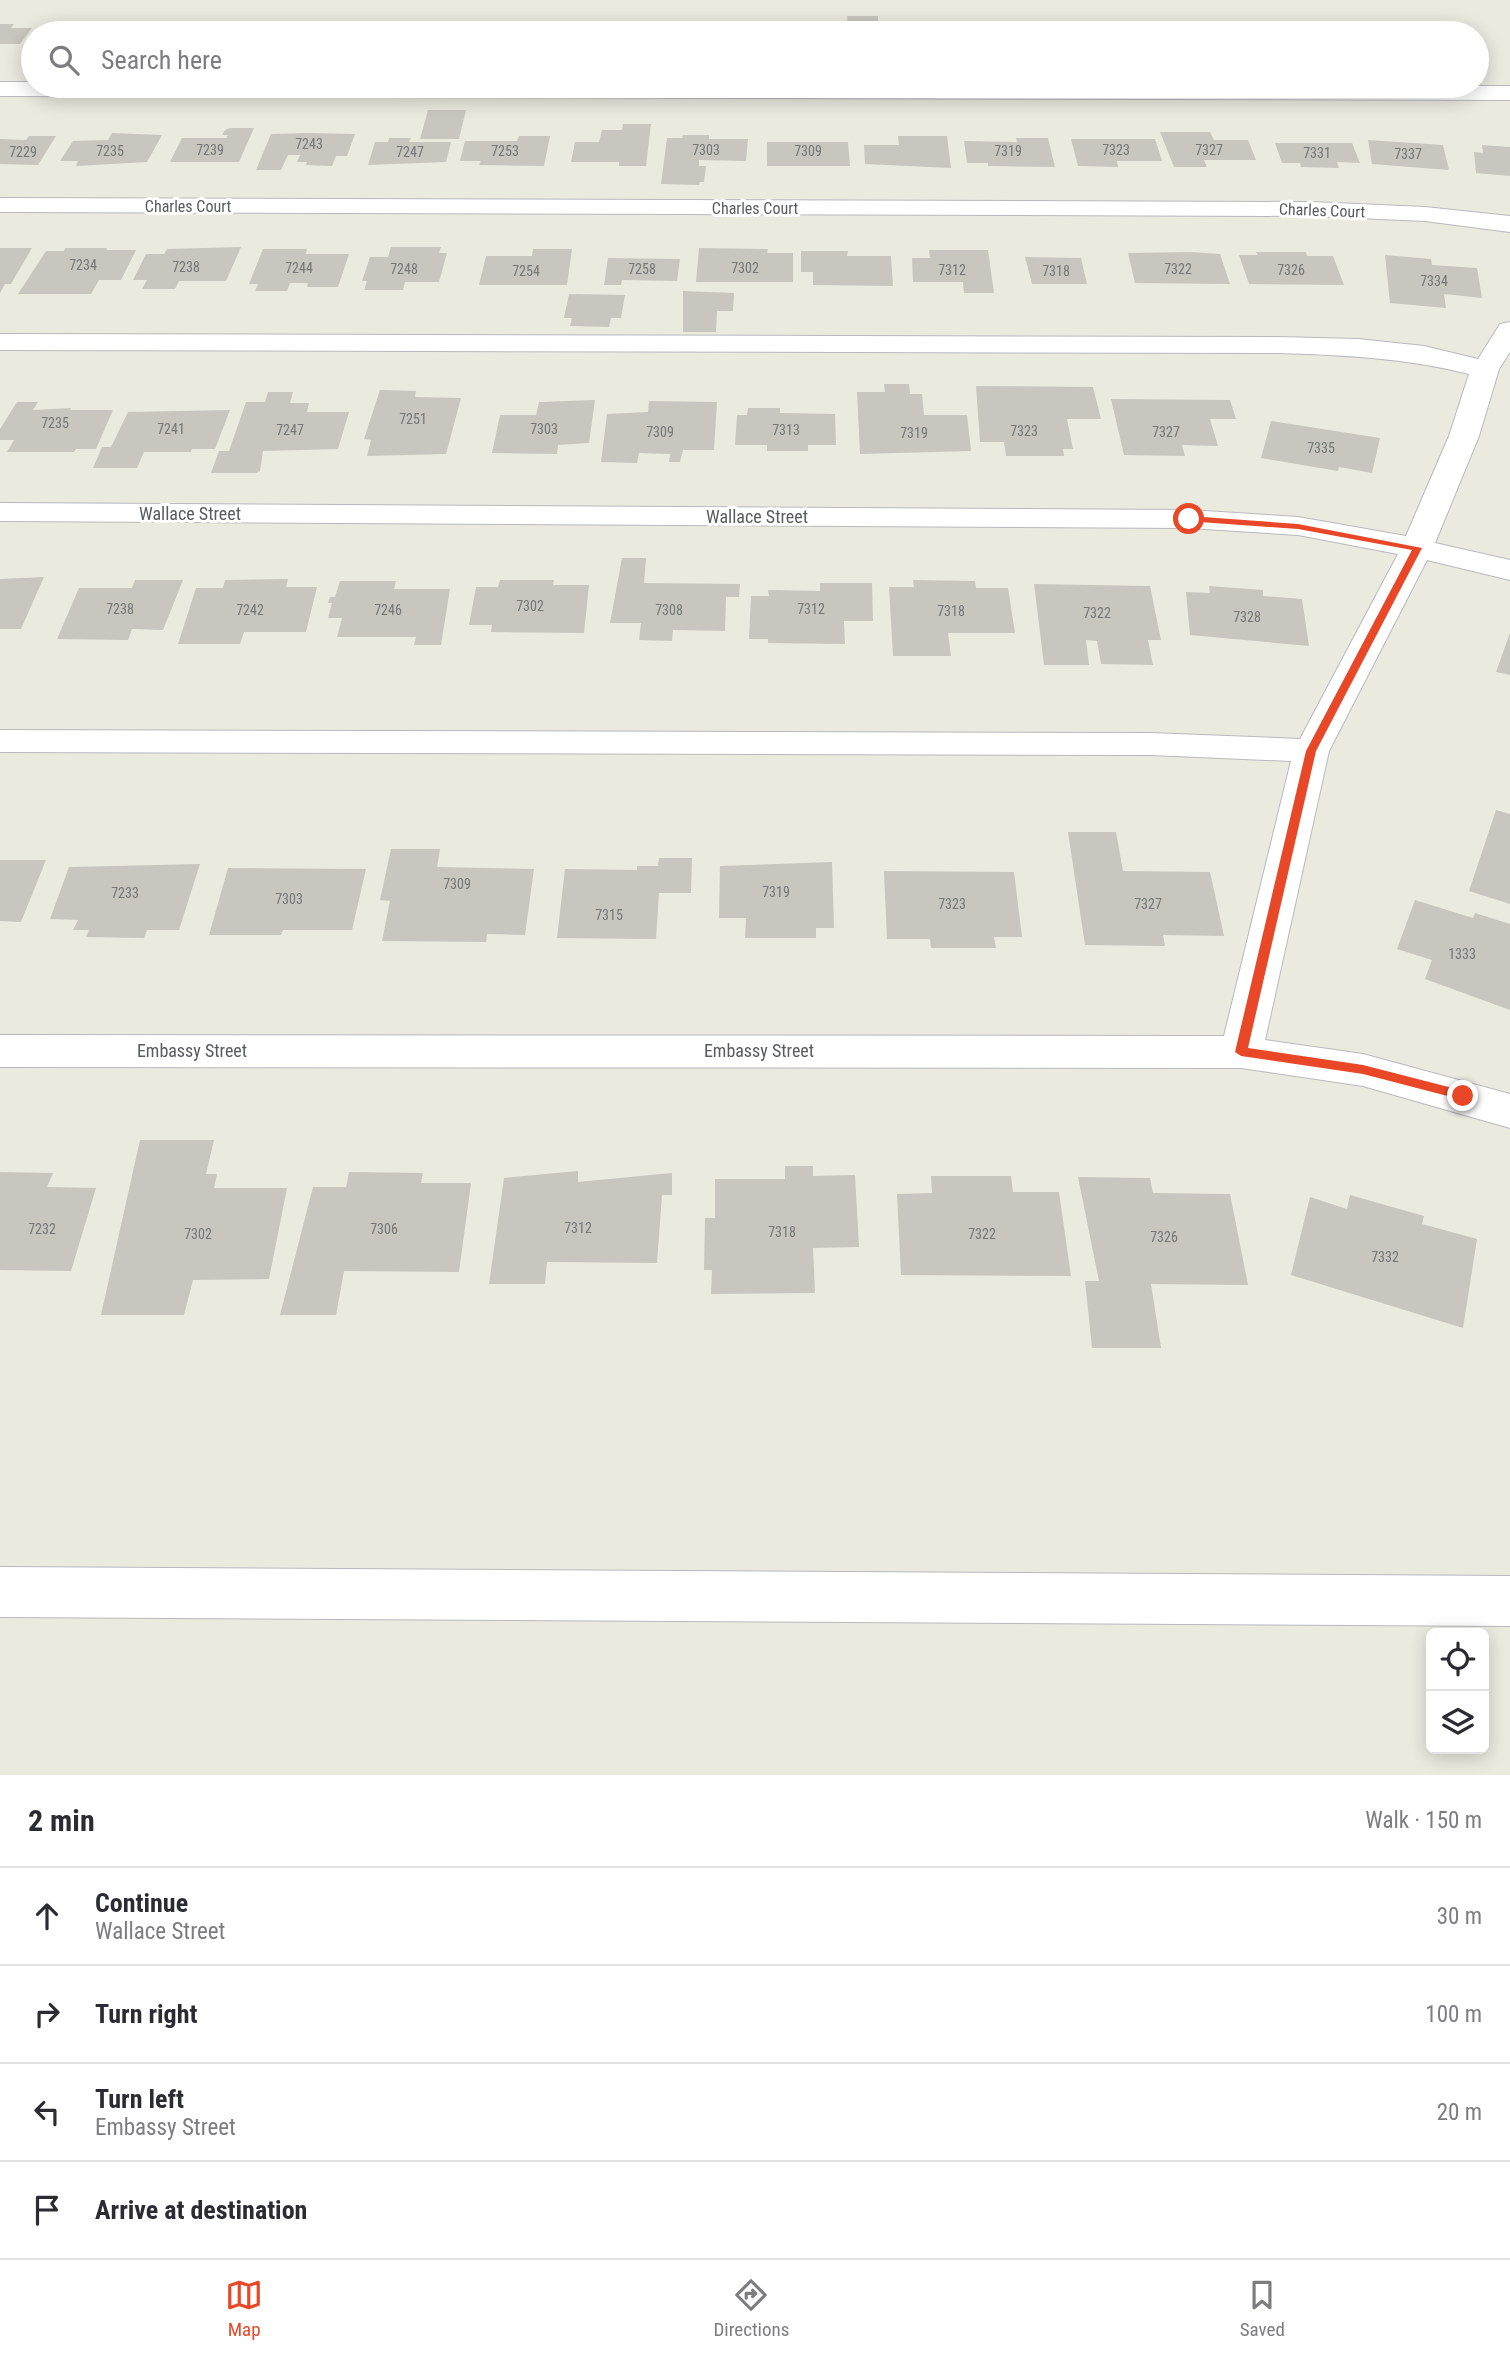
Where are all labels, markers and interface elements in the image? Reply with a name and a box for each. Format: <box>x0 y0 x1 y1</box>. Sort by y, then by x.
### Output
search box <box>21 21 1489 98</box>
icon: search <box>45 41 83 79</box>
text: Search here <box>101 45 222 75</box>
house number: 7243 <box>295 136 323 152</box>
house number: 7239 <box>196 142 224 158</box>
house number: 7303 <box>692 142 720 158</box>
house number: 7323 <box>1102 142 1130 158</box>
house number: 7327 <box>1195 142 1223 158</box>
house number: 7235 <box>96 143 124 159</box>
house number: 7253 <box>491 143 519 159</box>
house number: 7309 <box>794 143 822 159</box>
house number: 7319 <box>994 143 1022 159</box>
house number: 7229 <box>9 144 37 160</box>
house number: 7247 <box>396 144 424 160</box>
house number: 7331 <box>1303 145 1331 161</box>
house number: 7337 <box>1394 146 1422 162</box>
street label: Charles Court <box>145 197 231 216</box>
street label: Charles Court <box>712 199 798 218</box>
street label: Charles Court <box>1279 199 1366 222</box>
house number: 7234 <box>69 257 97 273</box>
house number: 7238 <box>172 259 200 275</box>
house number: 7244 <box>285 260 313 276</box>
house number: 7302 <box>731 260 759 276</box>
house number: 7248 <box>390 261 418 277</box>
house number: 7258 <box>628 261 656 277</box>
house number: 7322 <box>1164 261 1192 277</box>
house number: 7312 <box>938 262 966 278</box>
house number: 7326 <box>1277 262 1305 278</box>
house number: 7254 <box>512 263 540 279</box>
house number: 7318 <box>1042 263 1070 279</box>
house number: 7334 <box>1420 273 1448 289</box>
house number: 7251 <box>399 411 427 427</box>
house number: 7235 <box>41 415 69 431</box>
house number: 7241 <box>157 421 185 437</box>
house number: 7303 <box>530 421 558 437</box>
house number: 7247 <box>276 422 304 438</box>
house number: 7313 <box>772 422 800 438</box>
house number: 7323 <box>1010 423 1038 439</box>
house number: 7309 <box>646 424 674 440</box>
house number: 7327 <box>1152 424 1180 440</box>
house number: 7319 <box>900 425 928 441</box>
house number: 7335 <box>1307 440 1335 456</box>
street label: Wallace Street <box>139 503 241 524</box>
route start <box>1173 503 1204 534</box>
street label: Wallace Street <box>706 506 808 527</box>
house number: 7302 <box>516 598 544 614</box>
house number: 7238 <box>106 601 134 617</box>
house number: 7312 <box>797 601 825 617</box>
house number: 7242 <box>236 602 264 618</box>
house number: 7246 <box>374 602 402 618</box>
house number: 7308 <box>655 602 683 618</box>
house number: 7318 <box>937 603 965 619</box>
house number: 7322 <box>1083 605 1111 621</box>
house number: 7328 <box>1233 609 1261 625</box>
house number: 7309 <box>443 876 471 892</box>
house number: 7319 <box>762 884 790 900</box>
house number: 7233 <box>111 885 139 901</box>
house number: 7303 <box>275 891 303 907</box>
house number: 7323 <box>938 896 966 912</box>
house number: 7327 <box>1134 896 1162 912</box>
house number: 7315 <box>595 907 623 923</box>
house number: 1333 <box>1448 946 1476 962</box>
street label: Embassy Street <box>137 1040 247 1061</box>
street label: Embassy Street <box>704 1040 814 1061</box>
route end <box>1447 1080 1478 1111</box>
house number: 7312 <box>564 1220 592 1236</box>
house number: 7232 <box>28 1221 56 1237</box>
house number: 7306 <box>370 1221 398 1237</box>
house number: 7318 <box>768 1224 796 1240</box>
house number: 7302 <box>184 1226 212 1242</box>
house number: 7322 <box>968 1226 996 1242</box>
house number: 7326 <box>1150 1229 1178 1245</box>
house number: 7332 <box>1371 1249 1399 1265</box>
map controls <box>1426 1628 1489 1754</box>
button: locate <box>1426 1628 1489 1691</box>
button: layers <box>1426 1691 1489 1754</box>
text: 2 min <box>28 1803 95 1838</box>
text: Walk · 150 m <box>1365 1807 1482 1834</box>
text: Continue <box>95 1888 188 1918</box>
icon: ahead <box>28 1897 66 1935</box>
text: 30 m <box>1437 1903 1482 1930</box>
text: Wallace Street <box>95 1918 225 1945</box>
icon: right <box>28 1995 66 2033</box>
text: Turn right <box>95 1999 197 2029</box>
text: 100 m <box>1425 2001 1482 2028</box>
text: Turn left <box>95 2084 184 2114</box>
icon: left <box>28 2093 66 2131</box>
text: 20 m <box>1437 2099 1482 2126</box>
text: Embassy Street <box>95 2114 236 2141</box>
icon: arrive <box>28 2191 66 2229</box>
text: Arrive at destination <box>95 2195 307 2225</box>
tab: Map <box>225 2276 263 2341</box>
tab: Directions <box>713 2276 789 2341</box>
tab: Saved <box>1240 2276 1285 2341</box>

